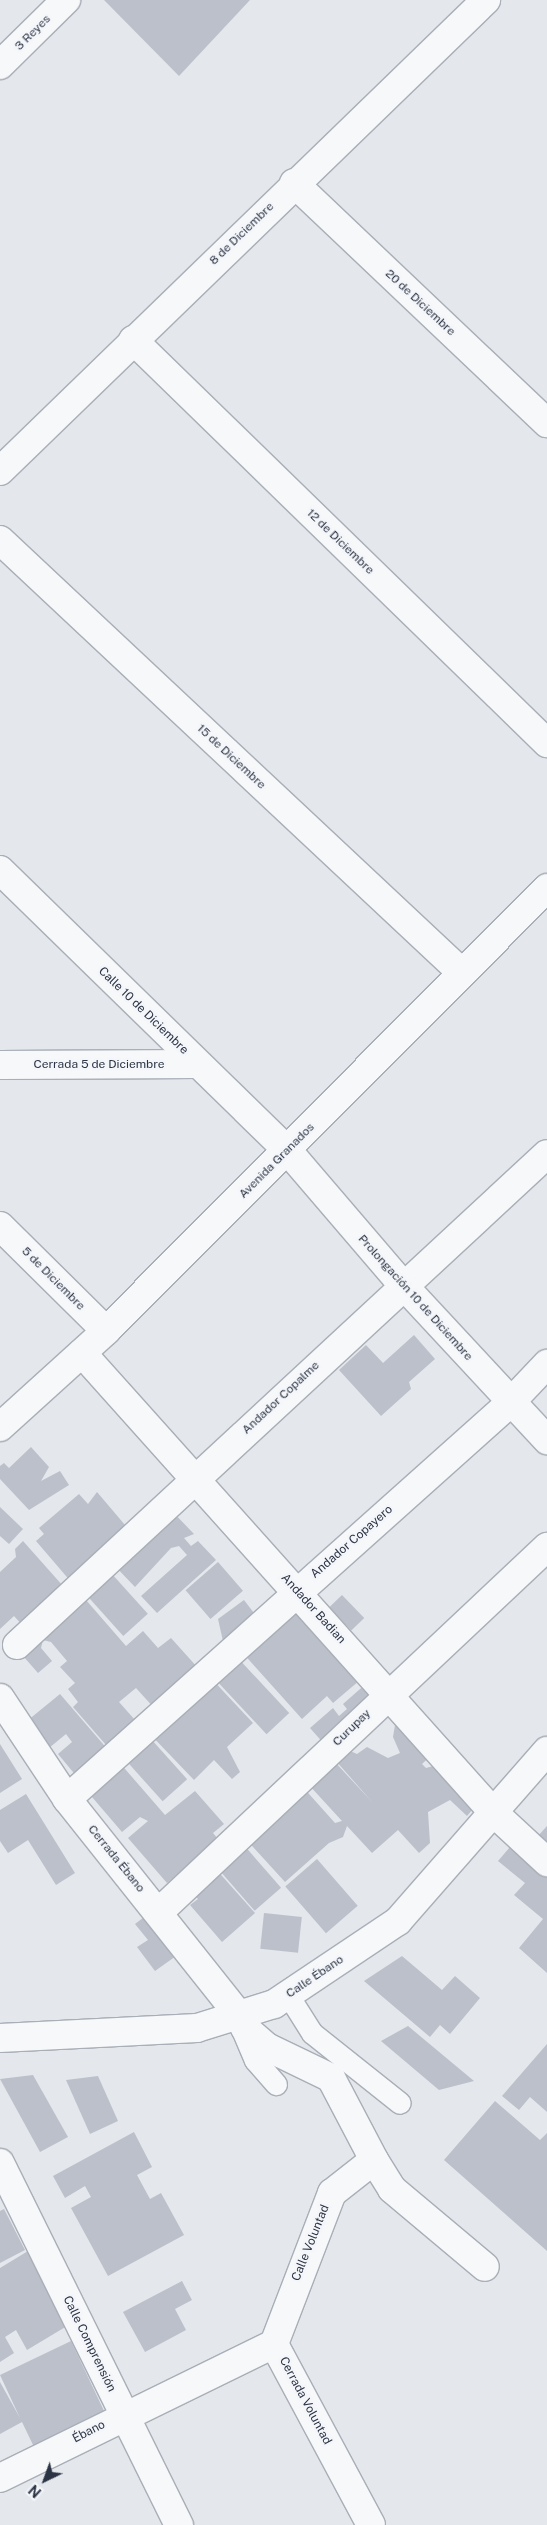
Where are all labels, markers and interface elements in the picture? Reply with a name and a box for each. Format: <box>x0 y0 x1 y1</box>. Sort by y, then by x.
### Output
street label: 3 Reyes <box>12 12 54 54</box>
street label: 8 de Diciembre <box>207 200 277 268</box>
street label: 20 de Diciembre <box>382 267 458 339</box>
street label: 12 de Diciembre <box>303 506 377 578</box>
street label: 15 de Diciembre <box>194 721 268 793</box>
street label: Calle 10 de Diciembre <box>95 964 191 1058</box>
street label: Cerrada 5 de Diciembre <box>33 1058 165 1072</box>
street label: Avenida Granados <box>236 1120 318 1202</box>
street label: Prolongación 10 de Diciembre <box>355 1232 475 1364</box>
street label: 5 de Diciembre <box>18 1244 88 1314</box>
street label: Andador Copalme <box>239 1359 323 1437</box>
street label: Andador Copayero <box>308 1503 396 1581</box>
street label: Andador Badian <box>278 1571 348 1647</box>
street label: Curupay <box>330 1707 374 1749</box>
street label: Cerrada Ébano <box>85 1823 147 1895</box>
street label: Calle Ébano <box>284 1953 346 2001</box>
street label: Calle Voluntad <box>289 2203 333 2283</box>
street label: Calle Comprensión <box>60 2294 118 2394</box>
street label: Cerrada Voluntad <box>276 2355 334 2447</box>
street label: Ébano <box>70 2418 108 2446</box>
north arrow <box>20 2455 70 2505</box>
text: N <box>26 2482 44 2501</box>

